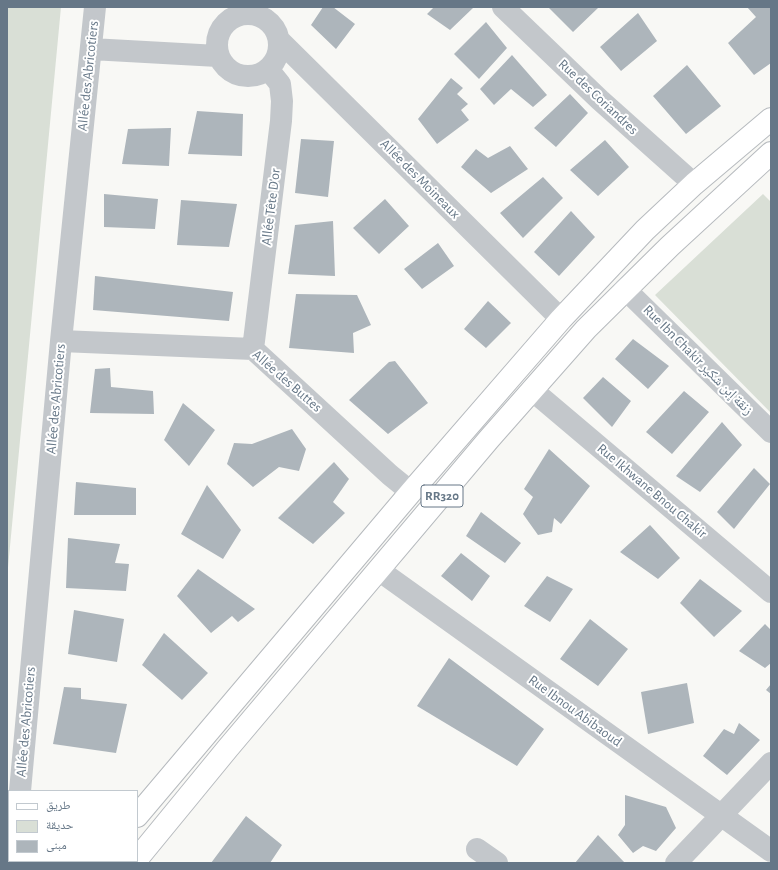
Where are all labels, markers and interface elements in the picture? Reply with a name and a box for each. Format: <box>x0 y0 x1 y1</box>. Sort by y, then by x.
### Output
street label: Allée des Abricotiers <box>74 20 102 132</box>
street label: Rue des Coriandres <box>555 56 641 138</box>
street label: Allée des Moineaux <box>377 136 463 222</box>
street label: Allée Tête D'or <box>258 167 284 247</box>
street label: Rue Ibn Chakir زنقة إبن شكير <box>640 302 756 418</box>
street label: Allée des Abricotiers <box>43 343 69 455</box>
street label: Allée des Buttes <box>249 346 325 416</box>
street label: Rue Ikhwane Bnou Chakir <box>594 440 710 542</box>
road number: RR320 <box>421 485 463 507</box>
street label: Allée des Abricotiers <box>13 666 39 778</box>
street label: Rue Ibnou Abibaoud <box>525 671 625 751</box>
legend <box>8 790 138 862</box>
text: طريق <box>46 799 71 811</box>
text: حديقة <box>46 819 74 831</box>
text: مبنى <box>46 839 67 851</box>

